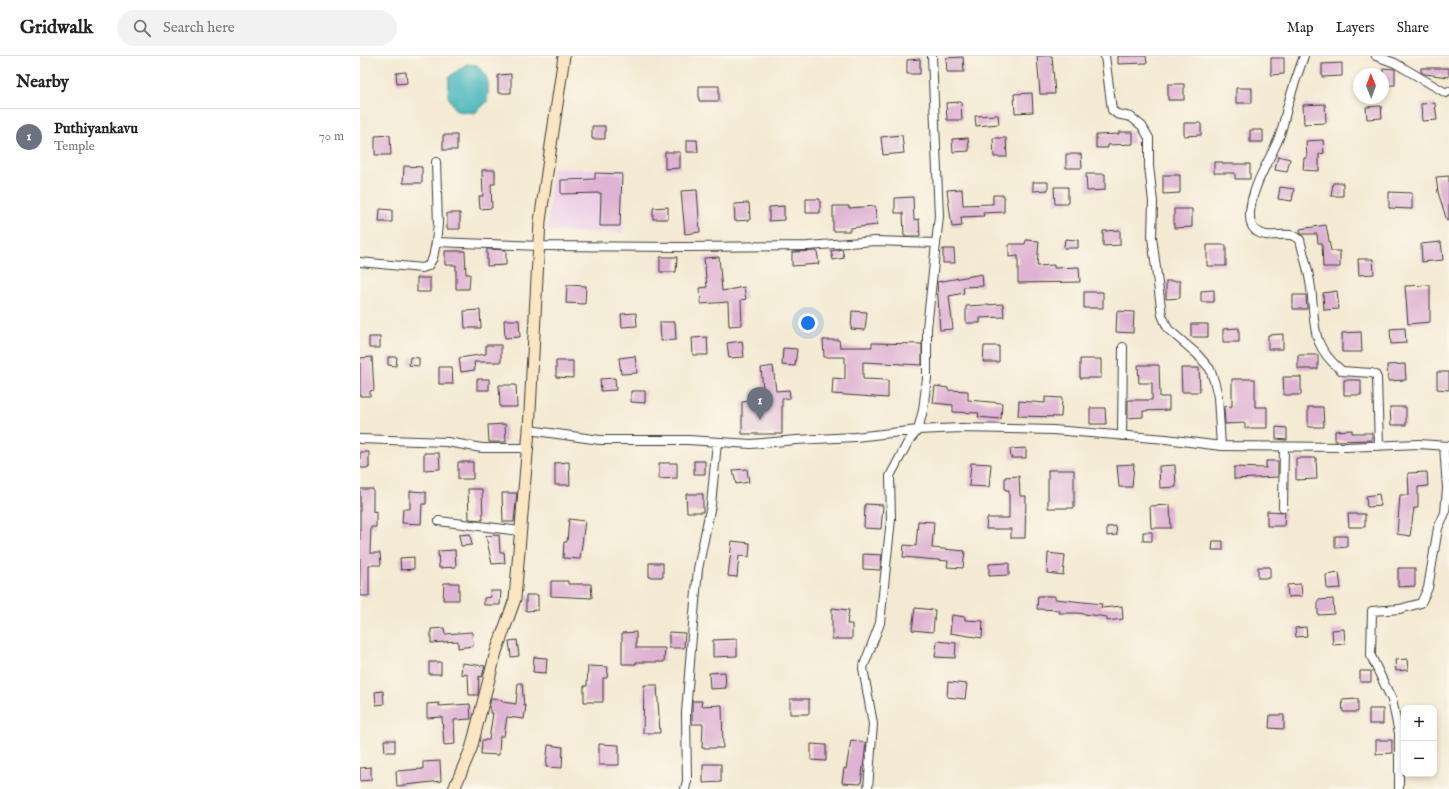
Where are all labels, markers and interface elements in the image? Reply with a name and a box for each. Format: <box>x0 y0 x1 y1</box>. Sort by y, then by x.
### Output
search box <box>117 10 397 46</box>
text: Gridwalk <box>20 16 93 40</box>
icon: search <box>131 17 153 39</box>
text: Search here <box>163 18 235 37</box>
text: Map <box>1287 19 1314 37</box>
text: Layers <box>1336 19 1375 37</box>
text: Share <box>1397 19 1429 37</box>
north arrow <box>1353 68 1389 104</box>
text: Nearby <box>16 72 69 93</box>
text: Puthiyankavu <box>54 119 138 138</box>
text: 1 <box>27 128 31 145</box>
text: 70 m <box>319 128 344 145</box>
text: Temple <box>54 138 95 155</box>
your location <box>798 313 818 333</box>
pin: 1 <box>747 387 773 420</box>
map controls <box>1401 705 1437 777</box>
button: + <box>1401 705 1437 741</box>
button: − <box>1401 741 1437 777</box>

